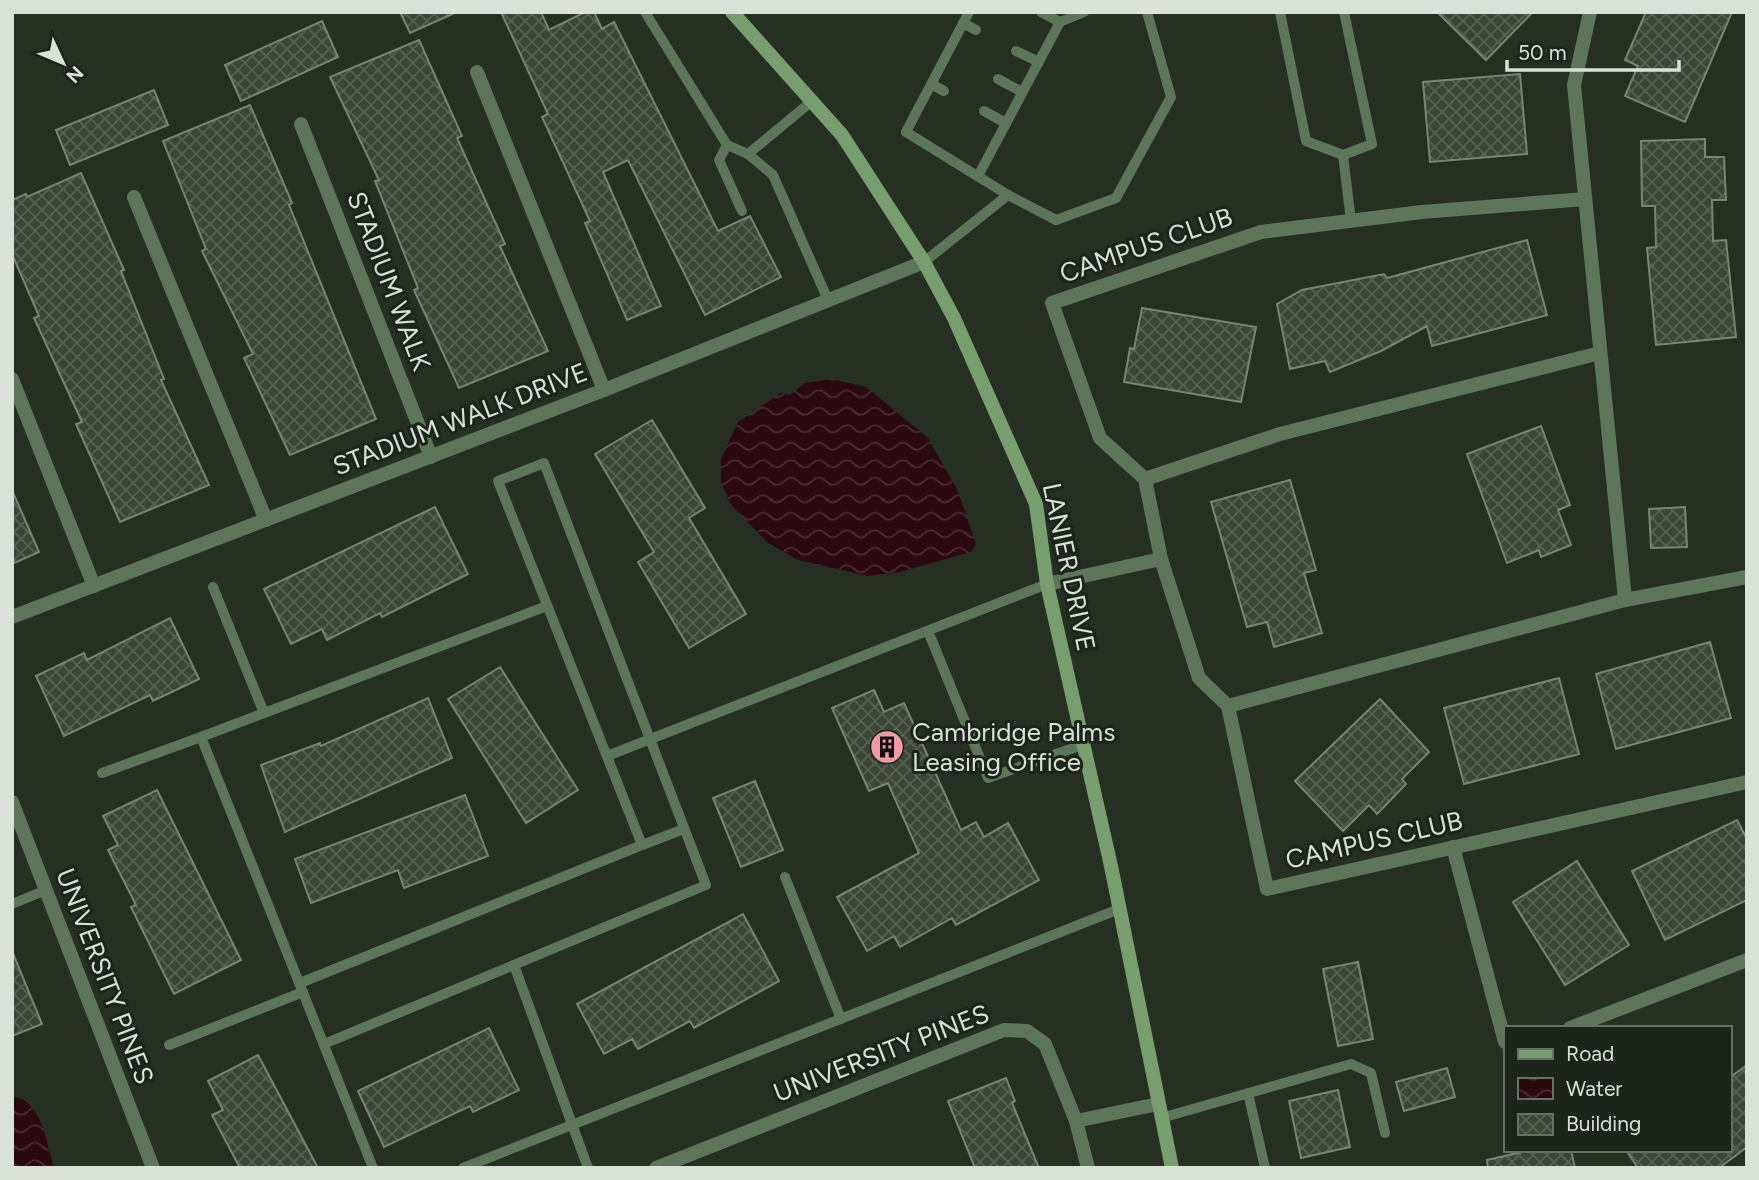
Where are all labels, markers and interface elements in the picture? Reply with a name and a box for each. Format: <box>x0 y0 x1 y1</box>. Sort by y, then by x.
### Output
north arrow <box>28 28 98 98</box>
scale bar <box>1507 28 1678 72</box>
text: 50 m <box>1518 40 1567 65</box>
text: N <box>61 61 88 88</box>
street label: STADIUM WALK <box>340 187 438 375</box>
street label: CAMPUS CLUB <box>1055 200 1237 290</box>
street label: STADIUM WALK DRIVE <box>328 356 592 482</box>
street label: LANIER DRIVE <box>1036 480 1102 654</box>
place label: Cambridge Palms Leasing Office <box>912 716 1115 778</box>
building icon: Cambridge Palms Leasing Office <box>868 728 906 766</box>
street label: CAMPUS CLUB <box>1282 804 1466 876</box>
street label: UNIVERSITY PINES <box>49 864 161 1088</box>
street label: UNIVERSITY PINES <box>769 997 993 1109</box>
legend <box>1504 1026 1731 1152</box>
text: Road <box>1566 1041 1614 1066</box>
text: Water <box>1566 1076 1622 1101</box>
text: Building <box>1566 1111 1641 1136</box>

